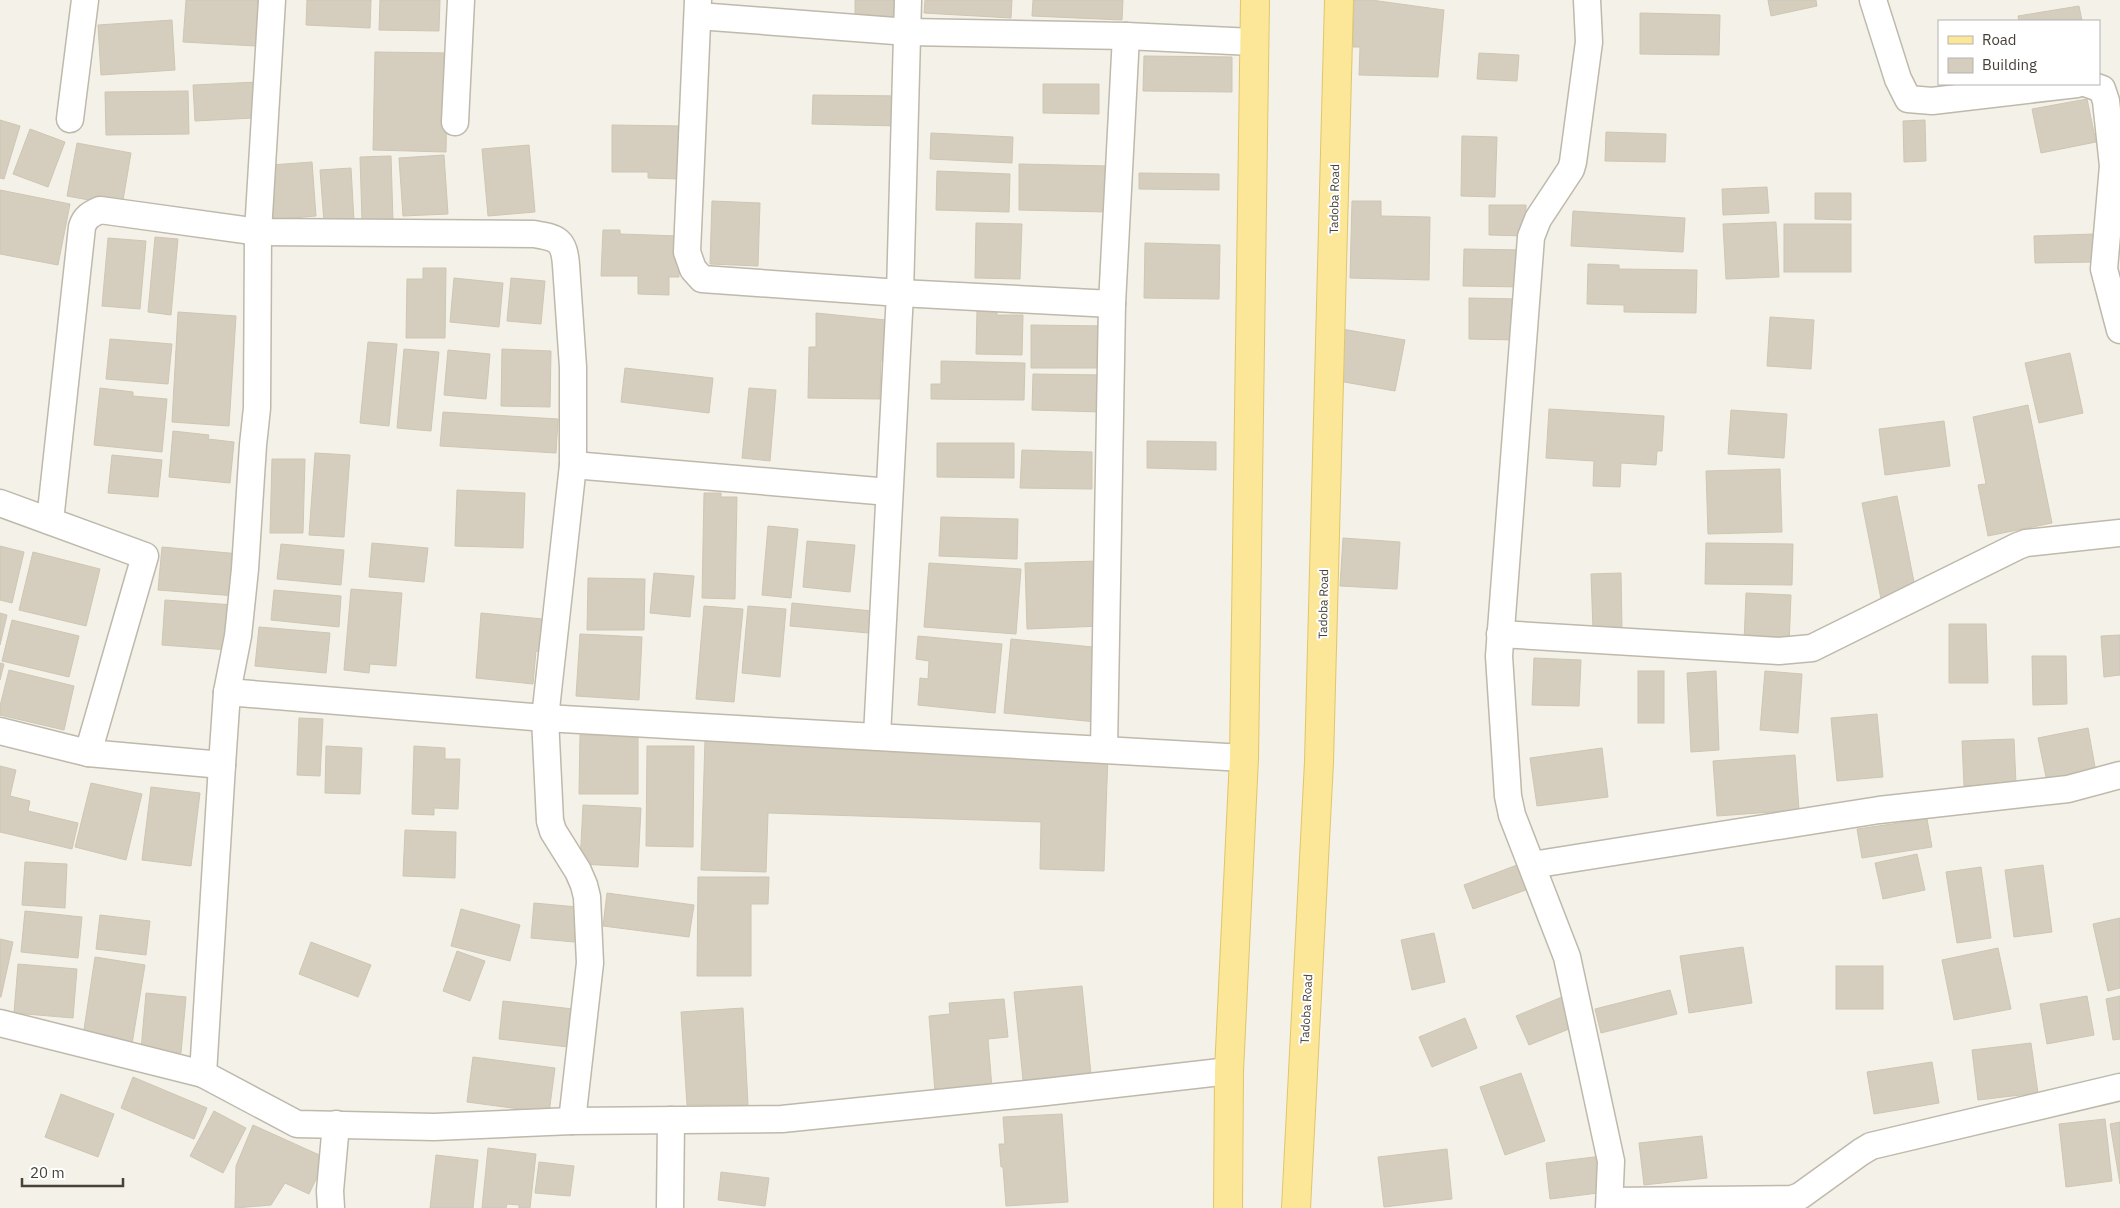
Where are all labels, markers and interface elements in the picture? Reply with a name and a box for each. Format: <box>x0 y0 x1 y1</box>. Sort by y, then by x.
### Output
legend <box>1938 20 2100 85</box>
text: Road <box>1982 30 2017 49</box>
text: Building <box>1982 55 2037 74</box>
street label: Tadoba Road <box>1326 164 1342 234</box>
street label: Tadoba Road <box>1315 569 1331 639</box>
street label: Tadoba Road <box>1297 974 1315 1044</box>
scale bar <box>22 1156 124 1188</box>
text: 20 m <box>30 1163 65 1182</box>

